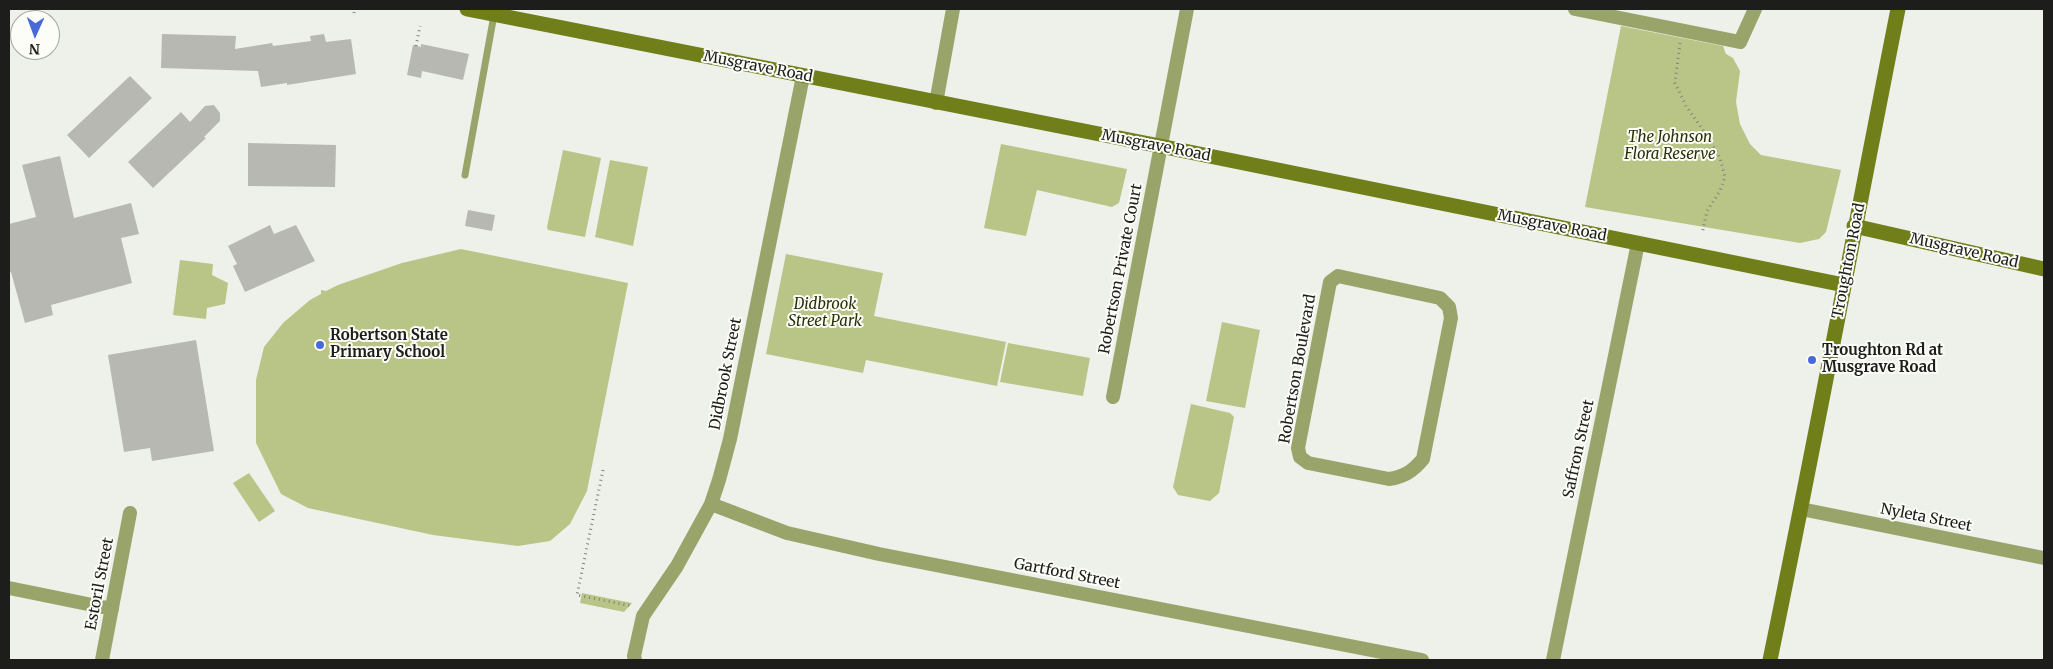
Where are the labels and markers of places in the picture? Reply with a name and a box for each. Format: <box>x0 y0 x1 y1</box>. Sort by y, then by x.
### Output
place label: Robertson State Primary School <box>330 327 448 362</box>
marker: Robertson State Primary School <box>314 339 326 351</box>
place label: Troughton Rd at Musgrave Road <box>1822 342 1943 377</box>
marker: Troughton Rd at Musgrave Road <box>1806 354 1818 366</box>

